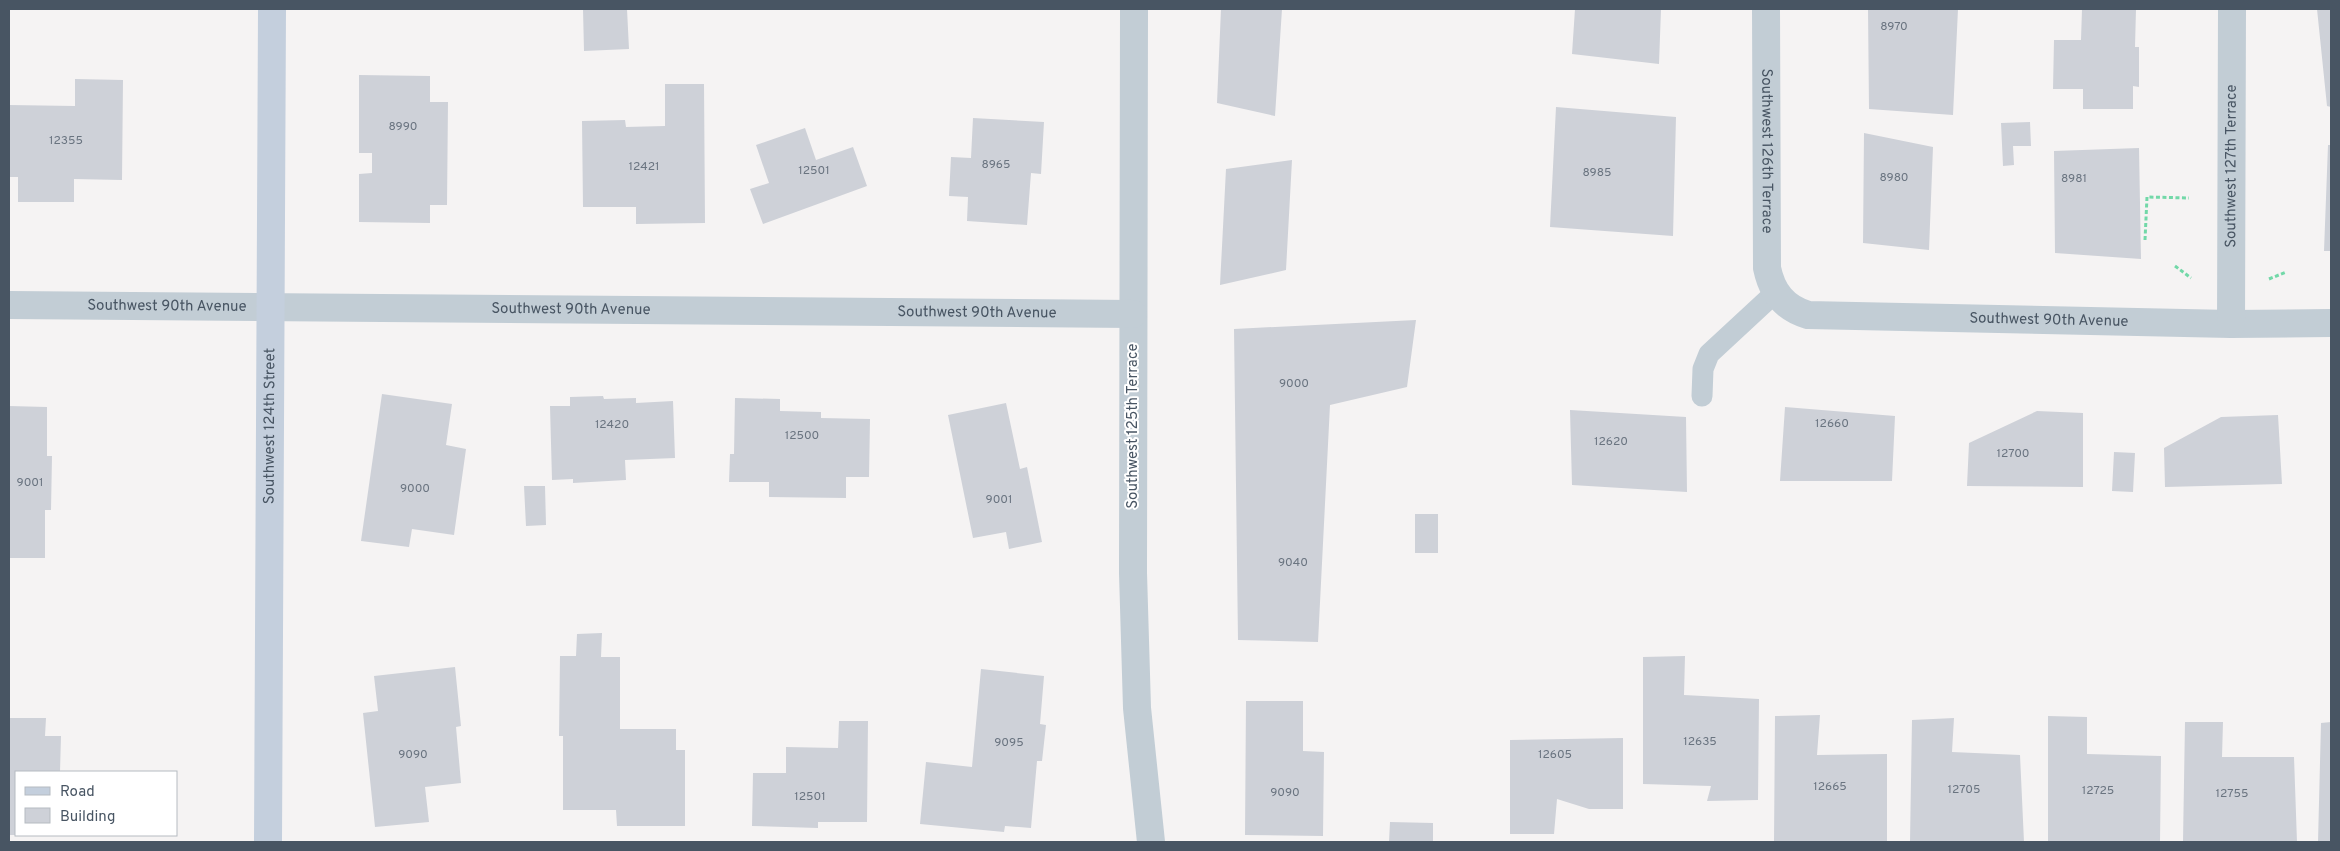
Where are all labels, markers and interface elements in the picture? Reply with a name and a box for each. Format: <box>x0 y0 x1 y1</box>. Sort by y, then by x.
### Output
house number: 8970 <box>1880 19 1908 35</box>
street label: Southwest 126th Terrace <box>1757 68 1776 234</box>
street label: Southwest 127th Terrace <box>2222 84 2241 248</box>
house number: 8990 <box>388 119 418 135</box>
house number: 12355 <box>49 133 83 149</box>
house number: 8965 <box>982 157 1010 173</box>
house number: 12421 <box>629 159 659 175</box>
house number: 12501 <box>798 163 830 179</box>
house number: 8985 <box>1582 165 1612 181</box>
house number: 8980 <box>1879 170 1909 186</box>
house number: 8981 <box>2061 171 2087 187</box>
street label: Southwest 90th Avenue <box>87 296 247 316</box>
street label: Southwest 90th Avenue <box>491 299 651 320</box>
street label: Southwest 90th Avenue <box>897 303 1057 323</box>
street label: Southwest 90th Avenue <box>1969 309 2129 331</box>
street label: Southwest 125th Terrace <box>1124 343 1143 509</box>
street label: Southwest 124th Street <box>260 348 280 504</box>
house number: 9000 <box>1279 376 1309 392</box>
house number: 12660 <box>1815 416 1849 432</box>
house number: 12420 <box>595 417 629 433</box>
house number: 12500 <box>785 428 819 444</box>
house number: 12620 <box>1594 434 1628 450</box>
house number: 12700 <box>1997 446 2029 462</box>
house number: 9001 <box>17 475 43 491</box>
house number: 9000 <box>400 481 430 497</box>
house number: 9001 <box>986 492 1012 508</box>
house number: 9040 <box>1278 555 1308 571</box>
house number: 12635 <box>1683 734 1717 750</box>
house number: 9095 <box>994 735 1024 751</box>
house number: 9090 <box>398 747 428 763</box>
house number: 12605 <box>1538 747 1572 763</box>
legend <box>15 771 178 836</box>
house number: 12665 <box>1813 779 1847 795</box>
house number: 12705 <box>1948 782 1980 798</box>
text: Road <box>60 783 95 802</box>
house number: 12725 <box>2082 783 2114 799</box>
house number: 9090 <box>1270 785 1300 801</box>
house number: 12755 <box>2216 786 2248 802</box>
house number: 12501 <box>794 789 826 805</box>
text: Building <box>60 808 115 827</box>

